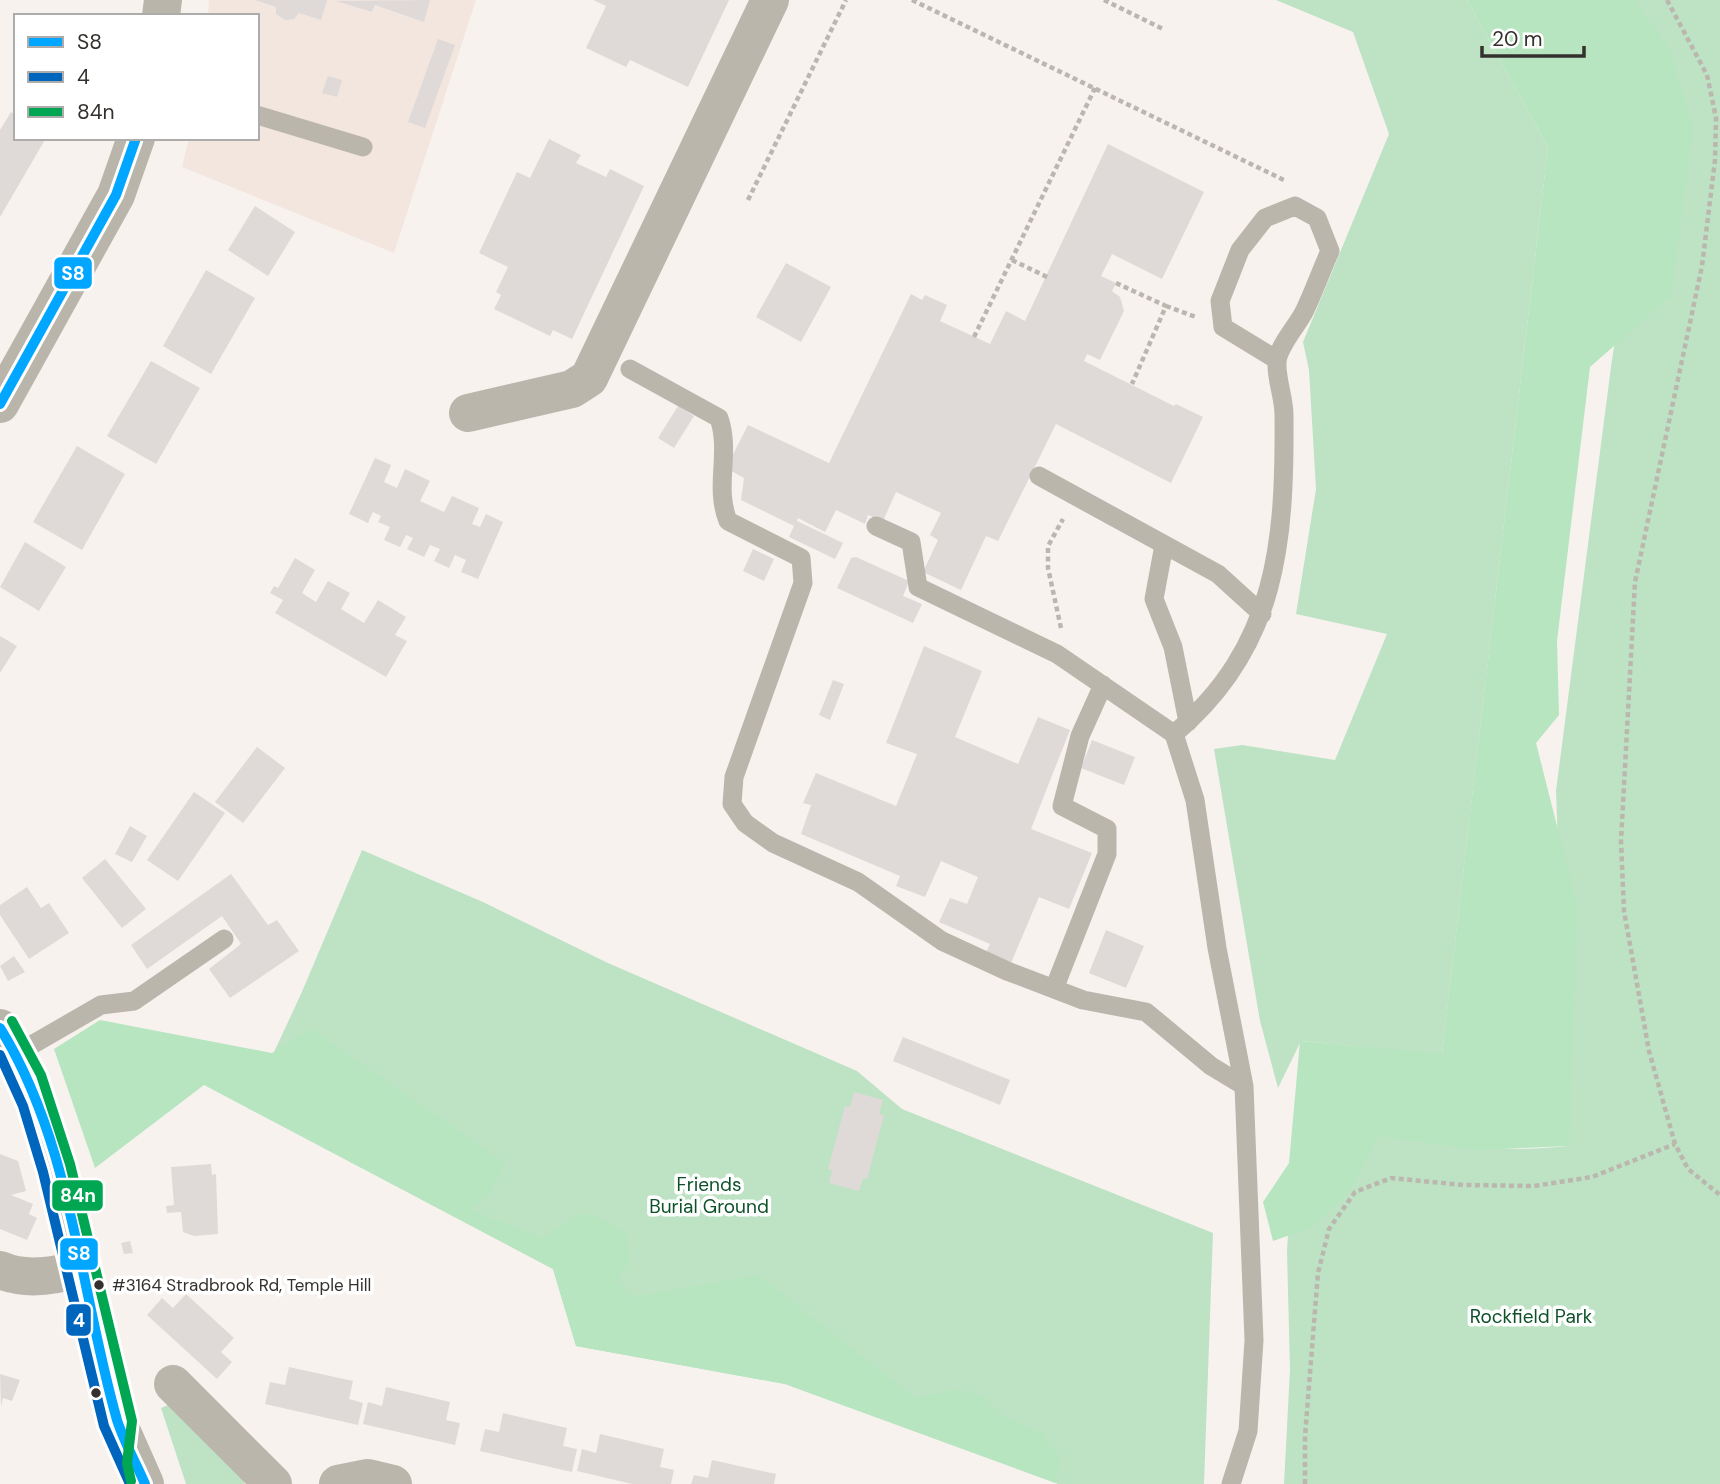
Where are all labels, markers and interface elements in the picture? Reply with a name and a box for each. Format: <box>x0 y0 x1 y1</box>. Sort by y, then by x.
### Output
legend <box>14 14 259 140</box>
scale bar <box>1482 14 1584 58</box>
text: 20 m <box>1492 25 1543 53</box>
text: S8 <box>77 28 102 56</box>
text: 4 <box>77 63 90 91</box>
text: 84n <box>77 98 115 126</box>
line badge: S8 <box>53 256 93 290</box>
text: S8 <box>61 261 85 286</box>
park label: Friends Burial Ground <box>649 1172 769 1219</box>
line badge: 84n <box>51 1179 104 1212</box>
text: 84n <box>60 1183 96 1208</box>
line badge: S8 <box>59 1237 99 1271</box>
text: S8 <box>67 1241 91 1266</box>
place label: #3164 Stradbrook Rd, Temple Hill <box>112 1274 371 1296</box>
marker: #3164 Stradbrook Rd, Temple Hill <box>92 1278 106 1292</box>
line badge: 4 <box>65 1303 92 1337</box>
park label: Rockfield Park <box>1470 1304 1593 1329</box>
text: 4 <box>73 1308 85 1333</box>
unlabelled marker <box>89 1386 103 1400</box>

